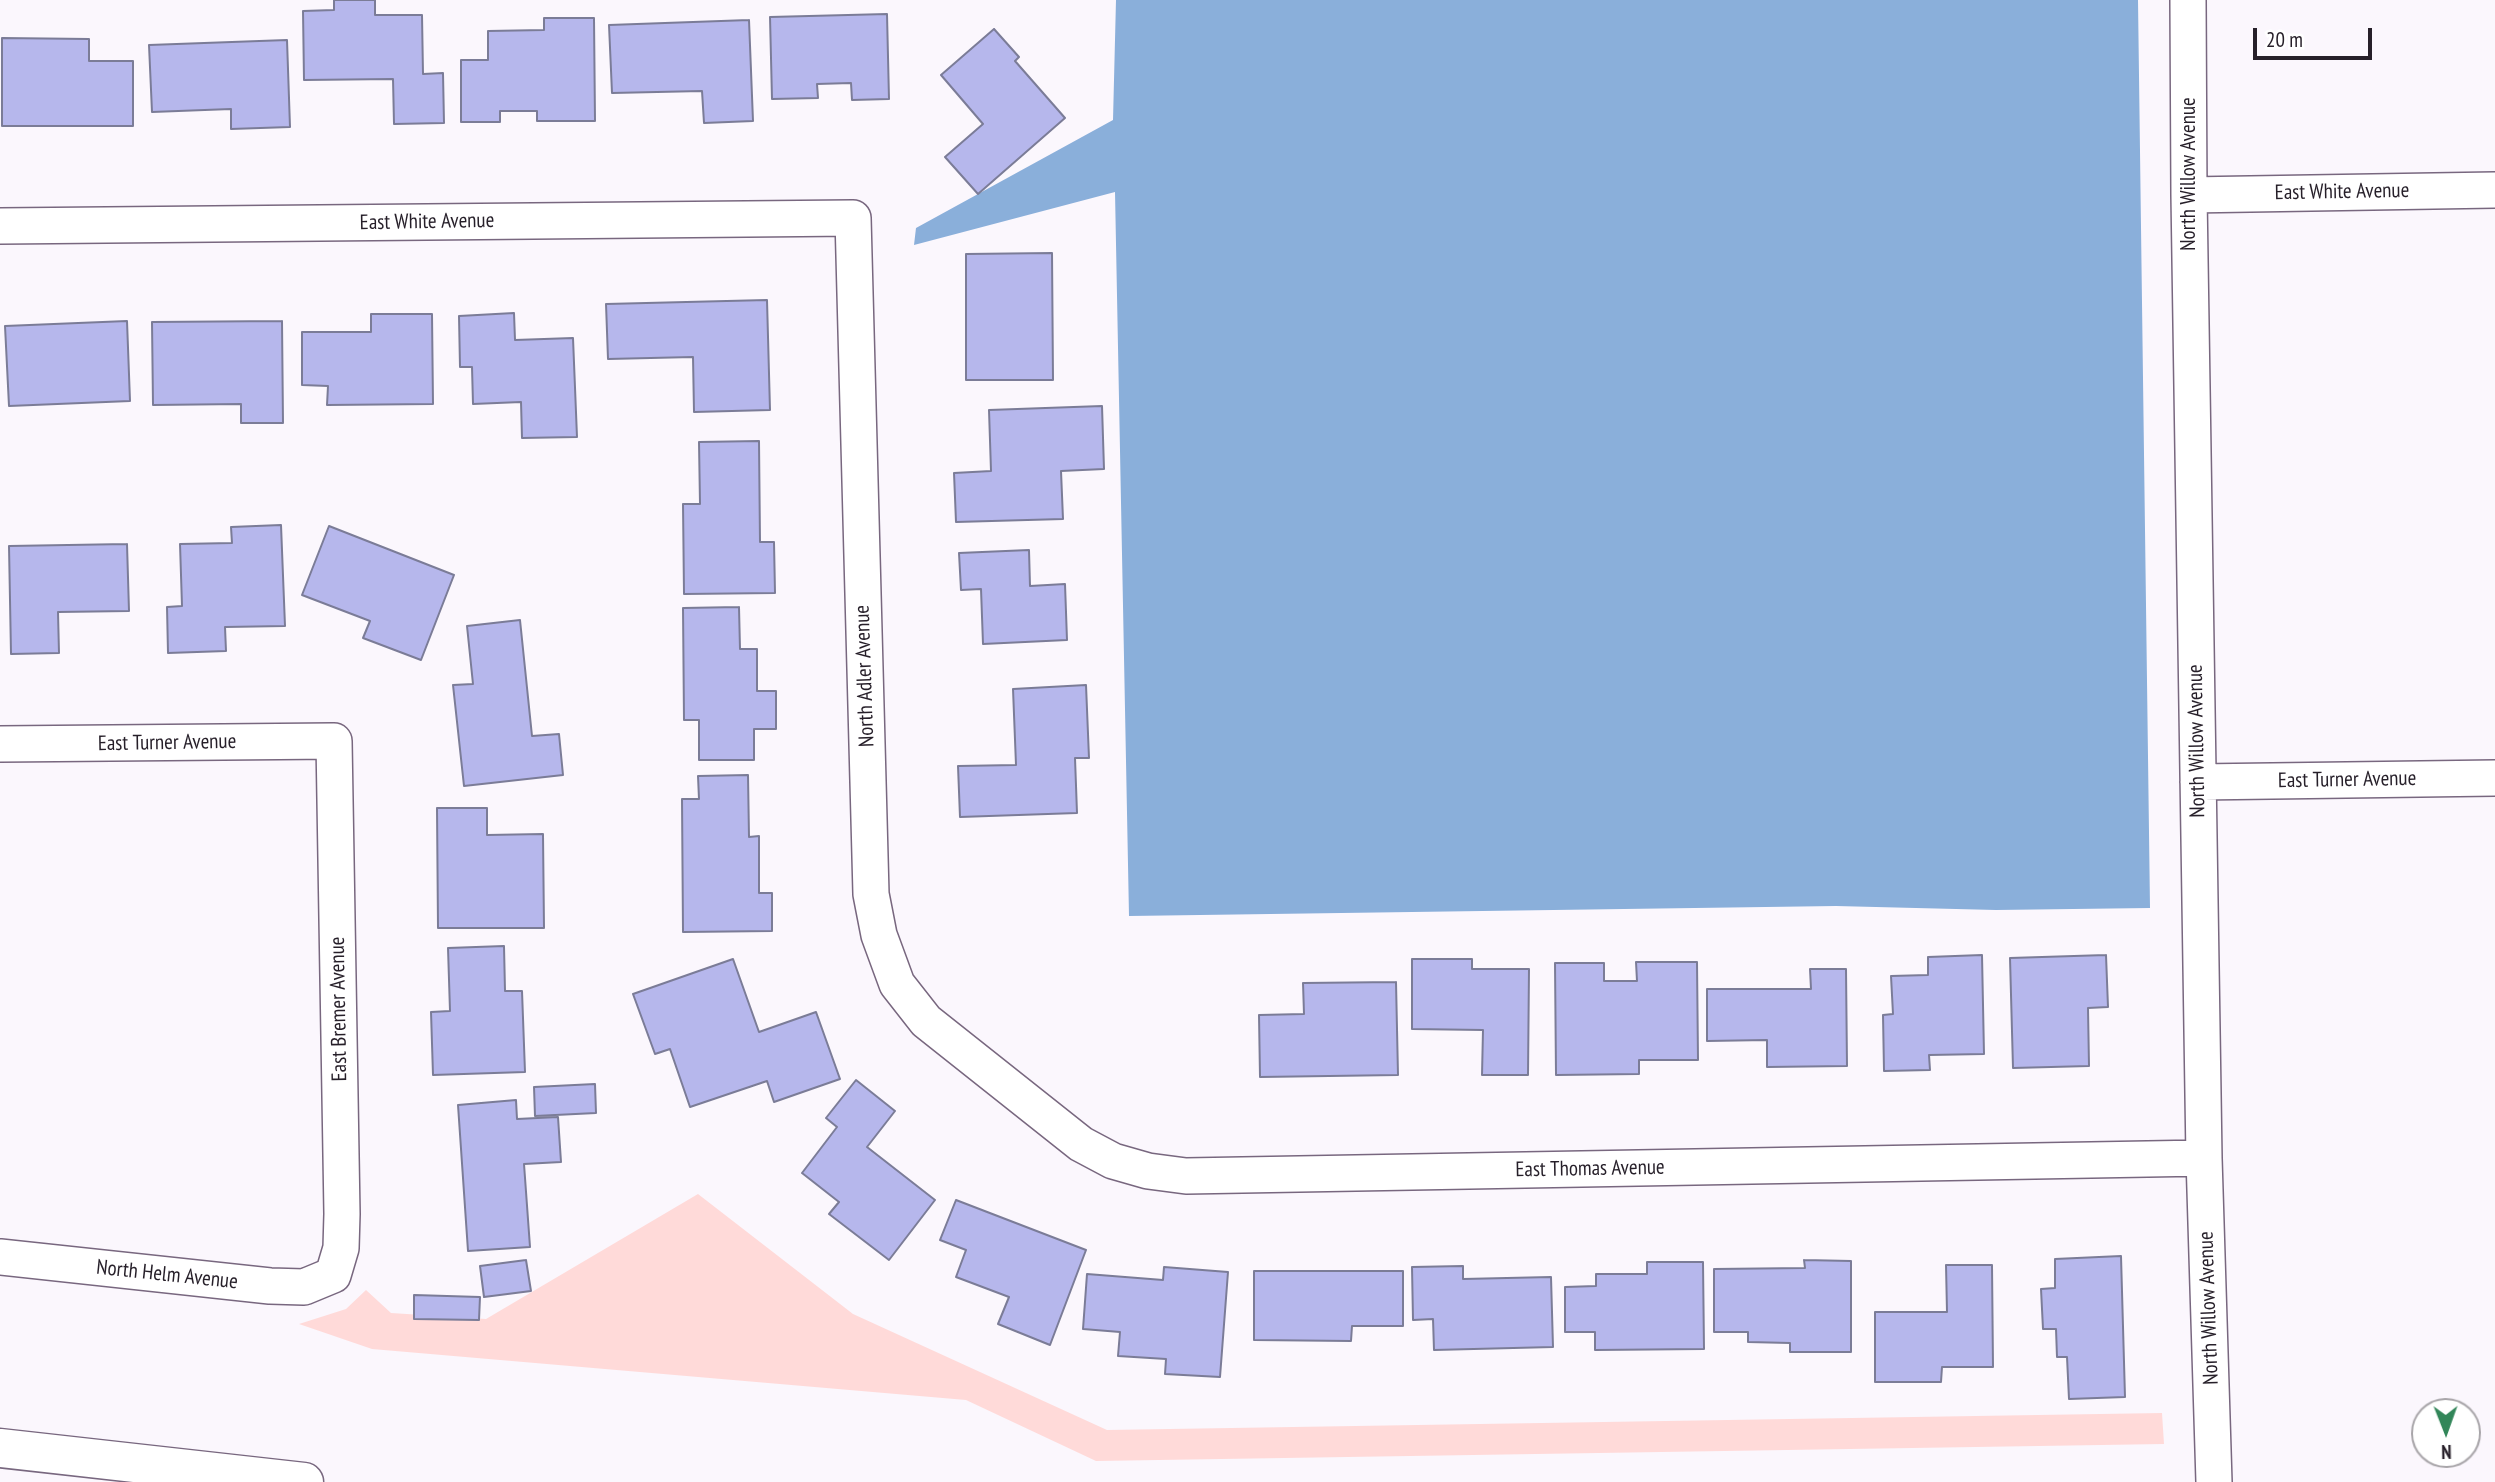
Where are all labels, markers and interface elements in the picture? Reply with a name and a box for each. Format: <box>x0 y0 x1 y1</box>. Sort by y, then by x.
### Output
scale bar <box>2257 14 2376 58</box>
text: 20 m <box>2266 26 2303 53</box>
street label: North Willow Avenue <box>2176 97 2202 251</box>
street label: East White Avenue <box>2275 178 2409 206</box>
street label: East White Avenue <box>360 208 494 236</box>
street label: North Adler Avenue <box>850 605 880 747</box>
street label: North Willow Avenue <box>2183 664 2211 818</box>
street label: East Turner Avenue <box>98 729 236 757</box>
street label: East Turner Avenue <box>2278 766 2416 794</box>
street label: East Bremer Avenue <box>325 936 353 1082</box>
street label: East Thomas Avenue <box>1515 1155 1665 1183</box>
street label: North Willow Avenue <box>2194 1231 2224 1385</box>
street label: North Helm Avenue <box>95 1255 239 1295</box>
north arrow <box>2411 1398 2481 1468</box>
text: N <box>2441 1440 2452 1464</box>

